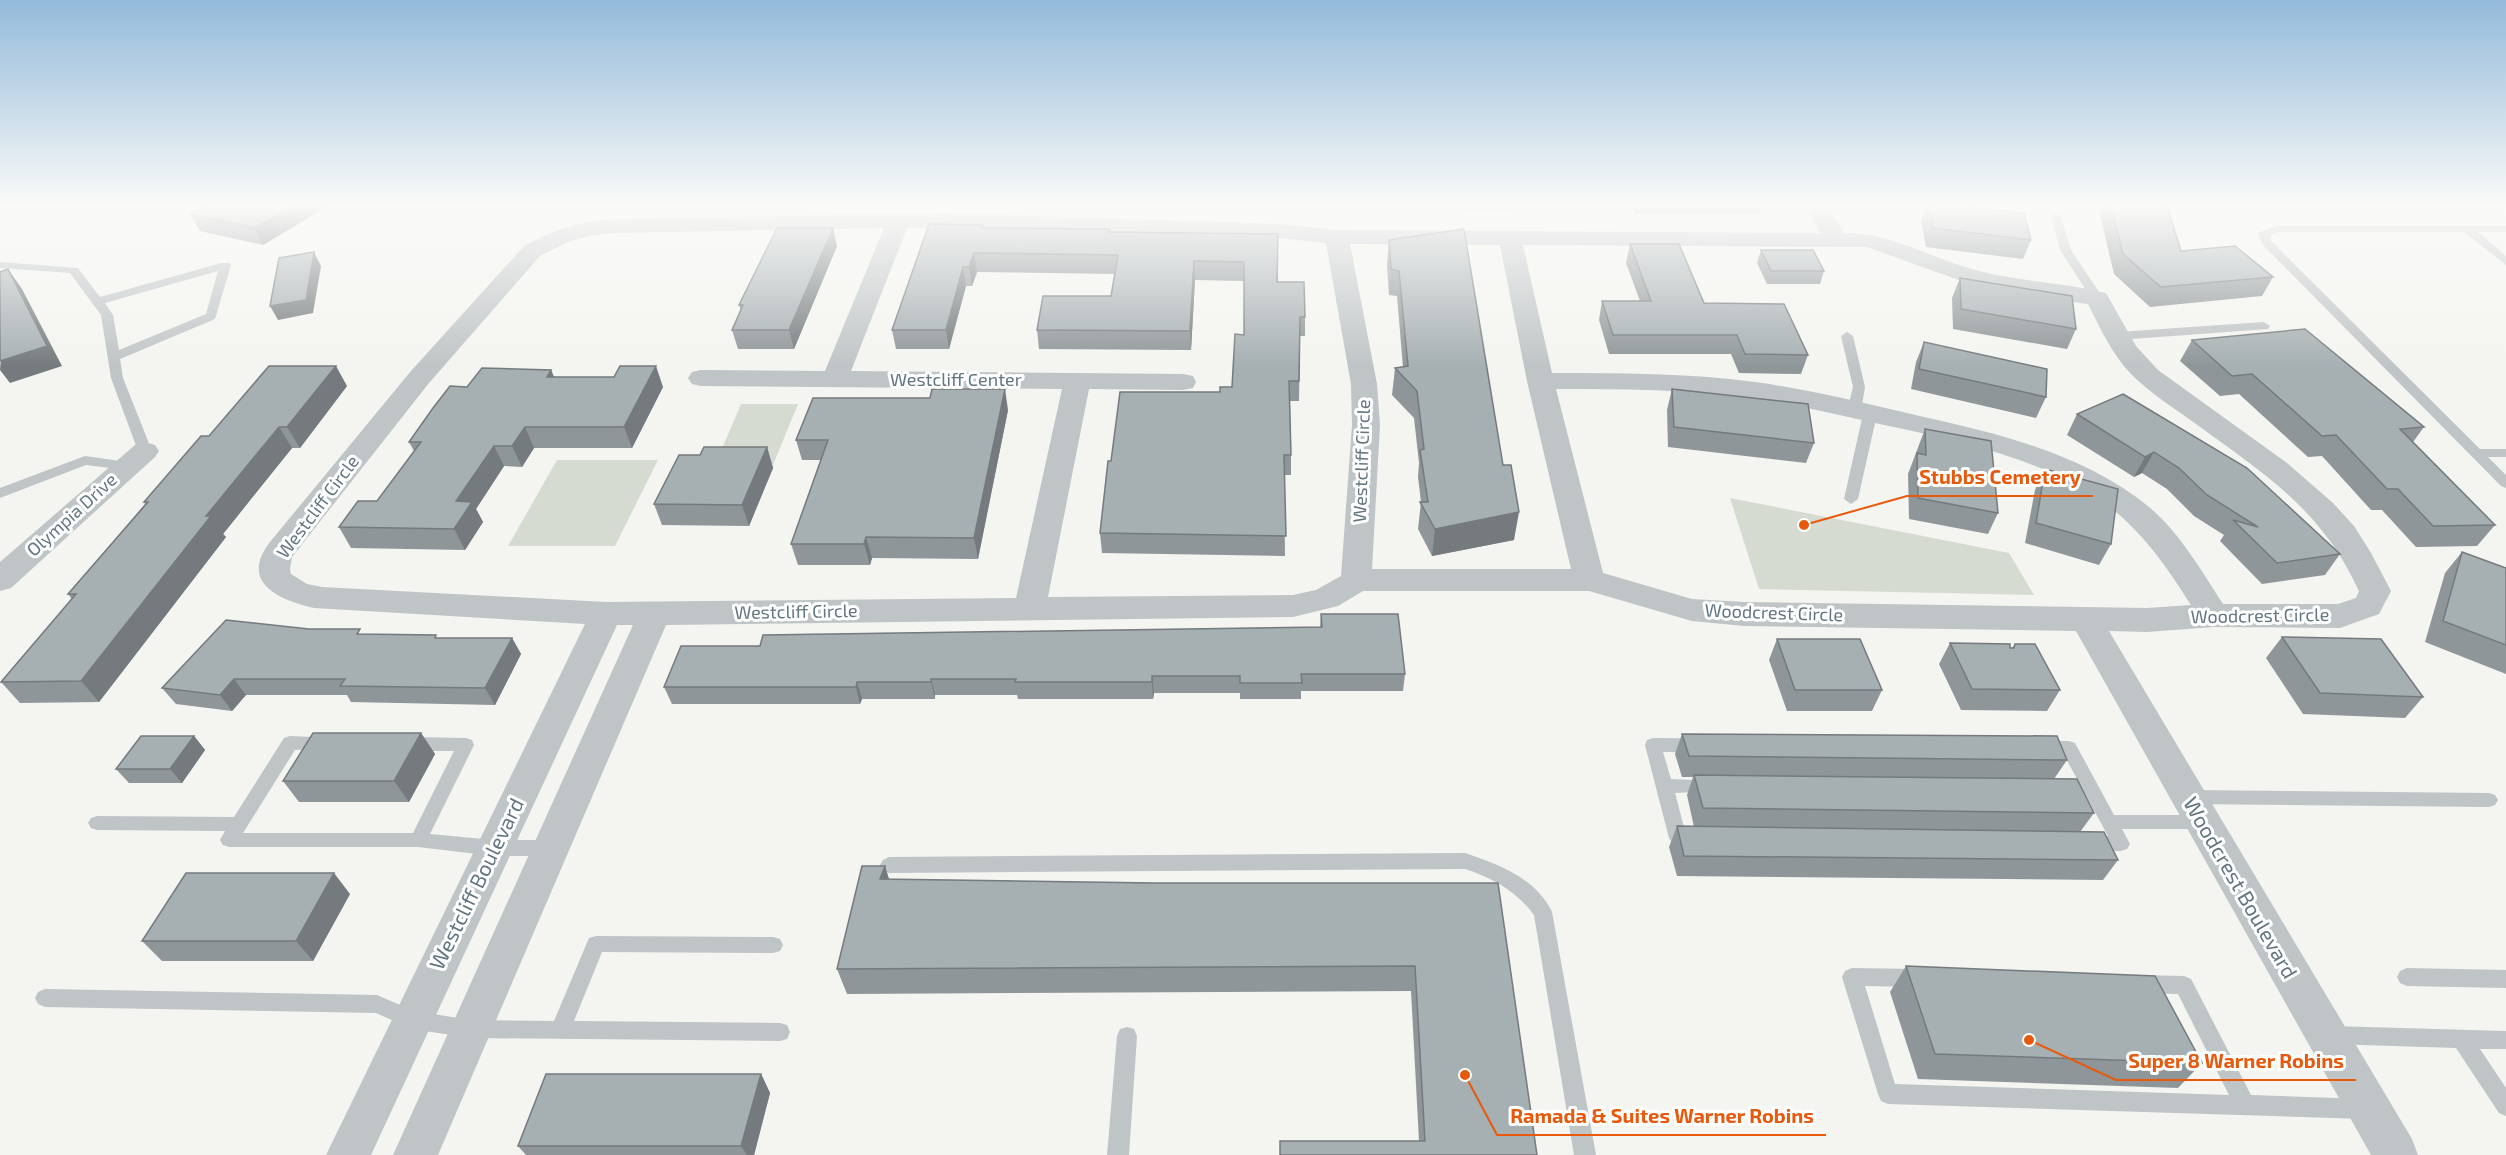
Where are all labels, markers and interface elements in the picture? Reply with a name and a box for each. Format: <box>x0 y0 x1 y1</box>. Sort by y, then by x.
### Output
street label: Westcliff Center <box>890 368 1022 390</box>
street label: Westcliff Circle <box>1348 399 1374 523</box>
street label: Westcliff Circle <box>271 451 363 562</box>
callout: Stubbs Cemetery <box>1907 458 2093 496</box>
text: Stubbs Cemetery <box>1919 464 2082 489</box>
street label: Olympia Drive <box>22 468 121 561</box>
street label: Westcliff Circle <box>734 599 858 623</box>
street label: Woodcrest Circle <box>1704 599 1844 625</box>
street label: Woodcrest Circle <box>2191 603 2329 627</box>
street label: Woodcrest Boulevard <box>2179 792 2304 983</box>
street label: Westcliff Boulevard <box>423 793 528 973</box>
callout: Super 8 Warner Robins <box>2116 1042 2356 1080</box>
text: Super 8 Warner Robins <box>2128 1048 2344 1072</box>
callout: Ramada & Suites Warner Robins <box>1497 1097 1826 1135</box>
text: Ramada & Suites Warner Robins <box>1510 1103 1814 1127</box>

